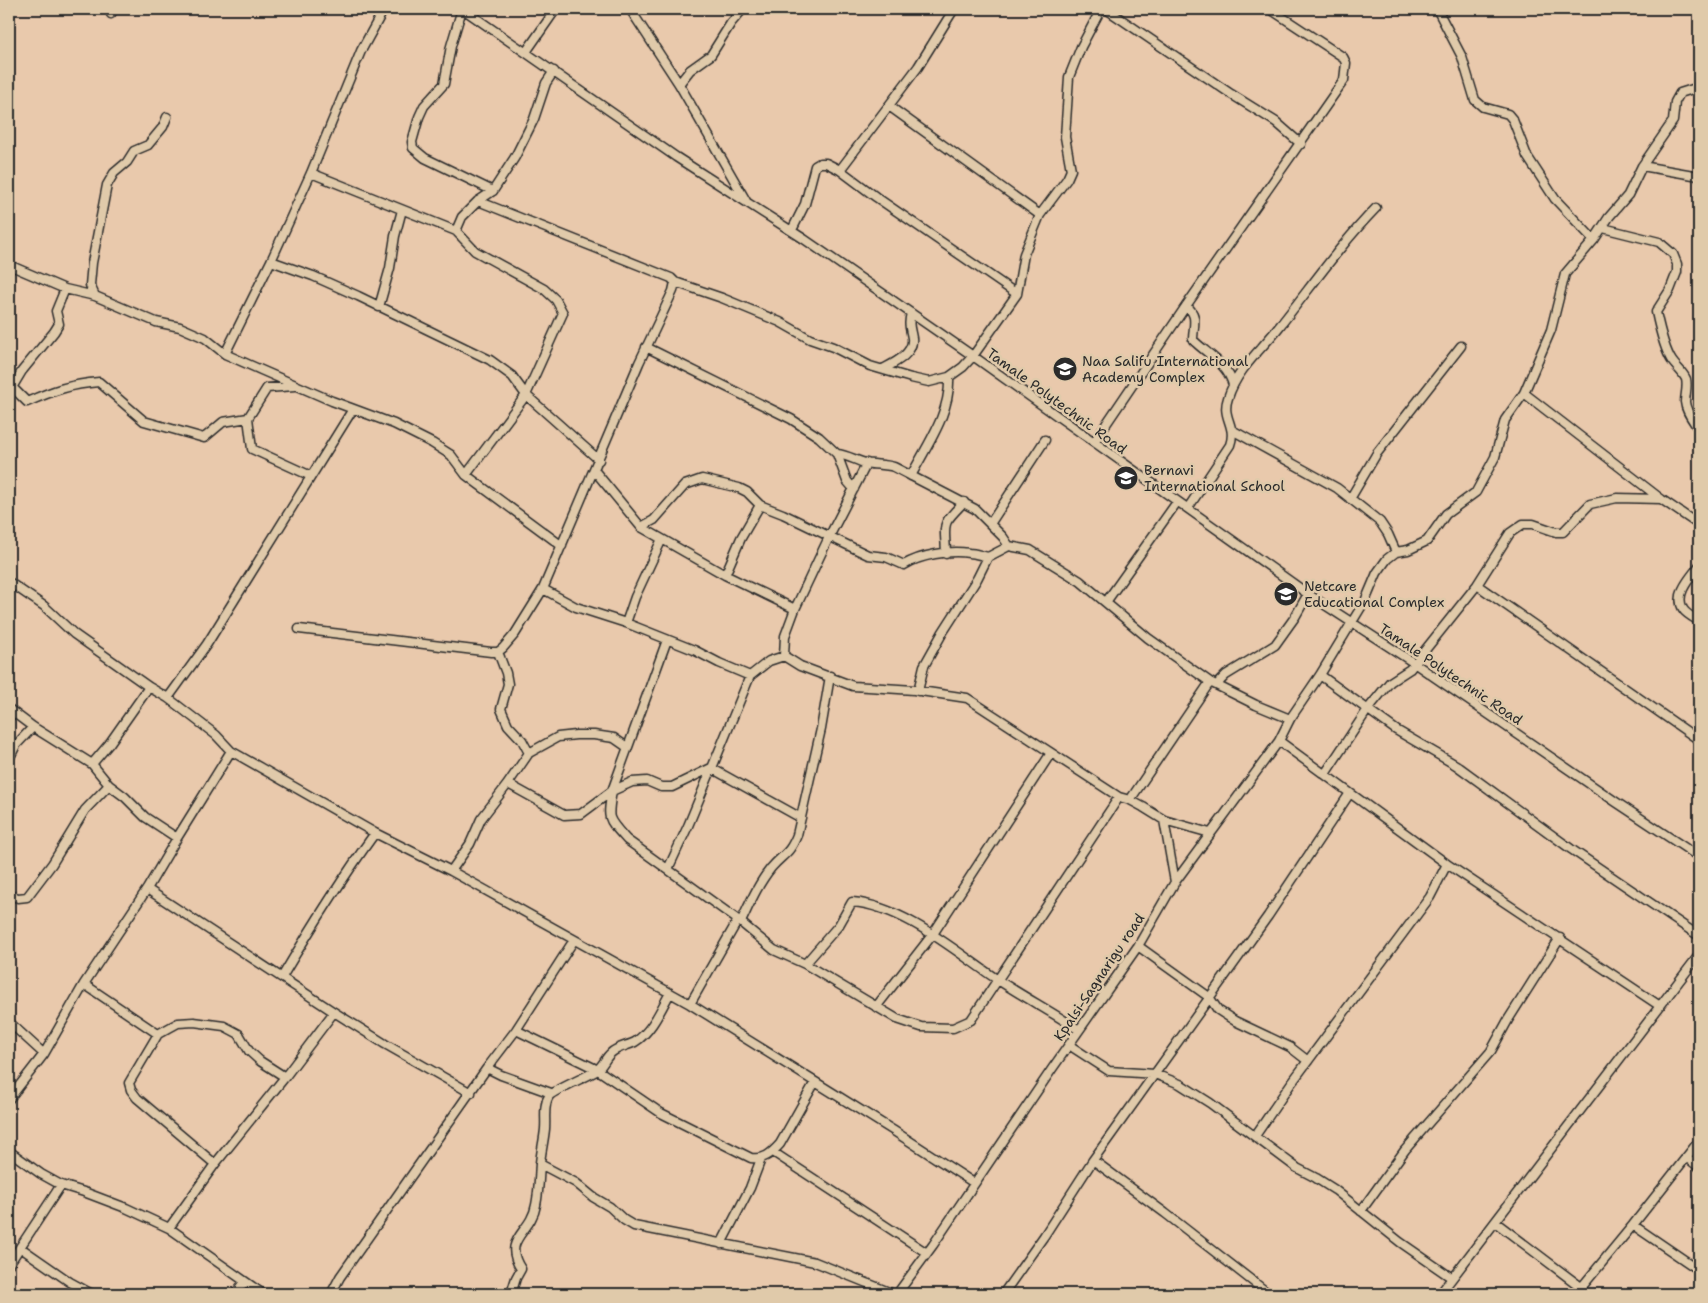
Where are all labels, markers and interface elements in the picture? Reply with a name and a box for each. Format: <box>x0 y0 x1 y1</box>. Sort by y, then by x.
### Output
street label: Tamale Polytechnic Road <box>983 344 1131 458</box>
place label: Naa Salifu International Academy Complex <box>1082 352 1249 386</box>
school or university icon: Naa Salifu International Academy Complex <box>1052 356 1078 382</box>
place label: Bernavi International School <box>1144 461 1285 495</box>
school or university icon: Bernavi International School <box>1113 465 1139 491</box>
place label: Netcare Educational Complex <box>1304 577 1444 611</box>
school or university icon: Netcare Educational Complex <box>1273 581 1299 607</box>
street label: Tamale Polytechnic Road <box>1376 619 1526 729</box>
street label: Kpalsi-Sagnarigu road <box>1050 910 1148 1044</box>

